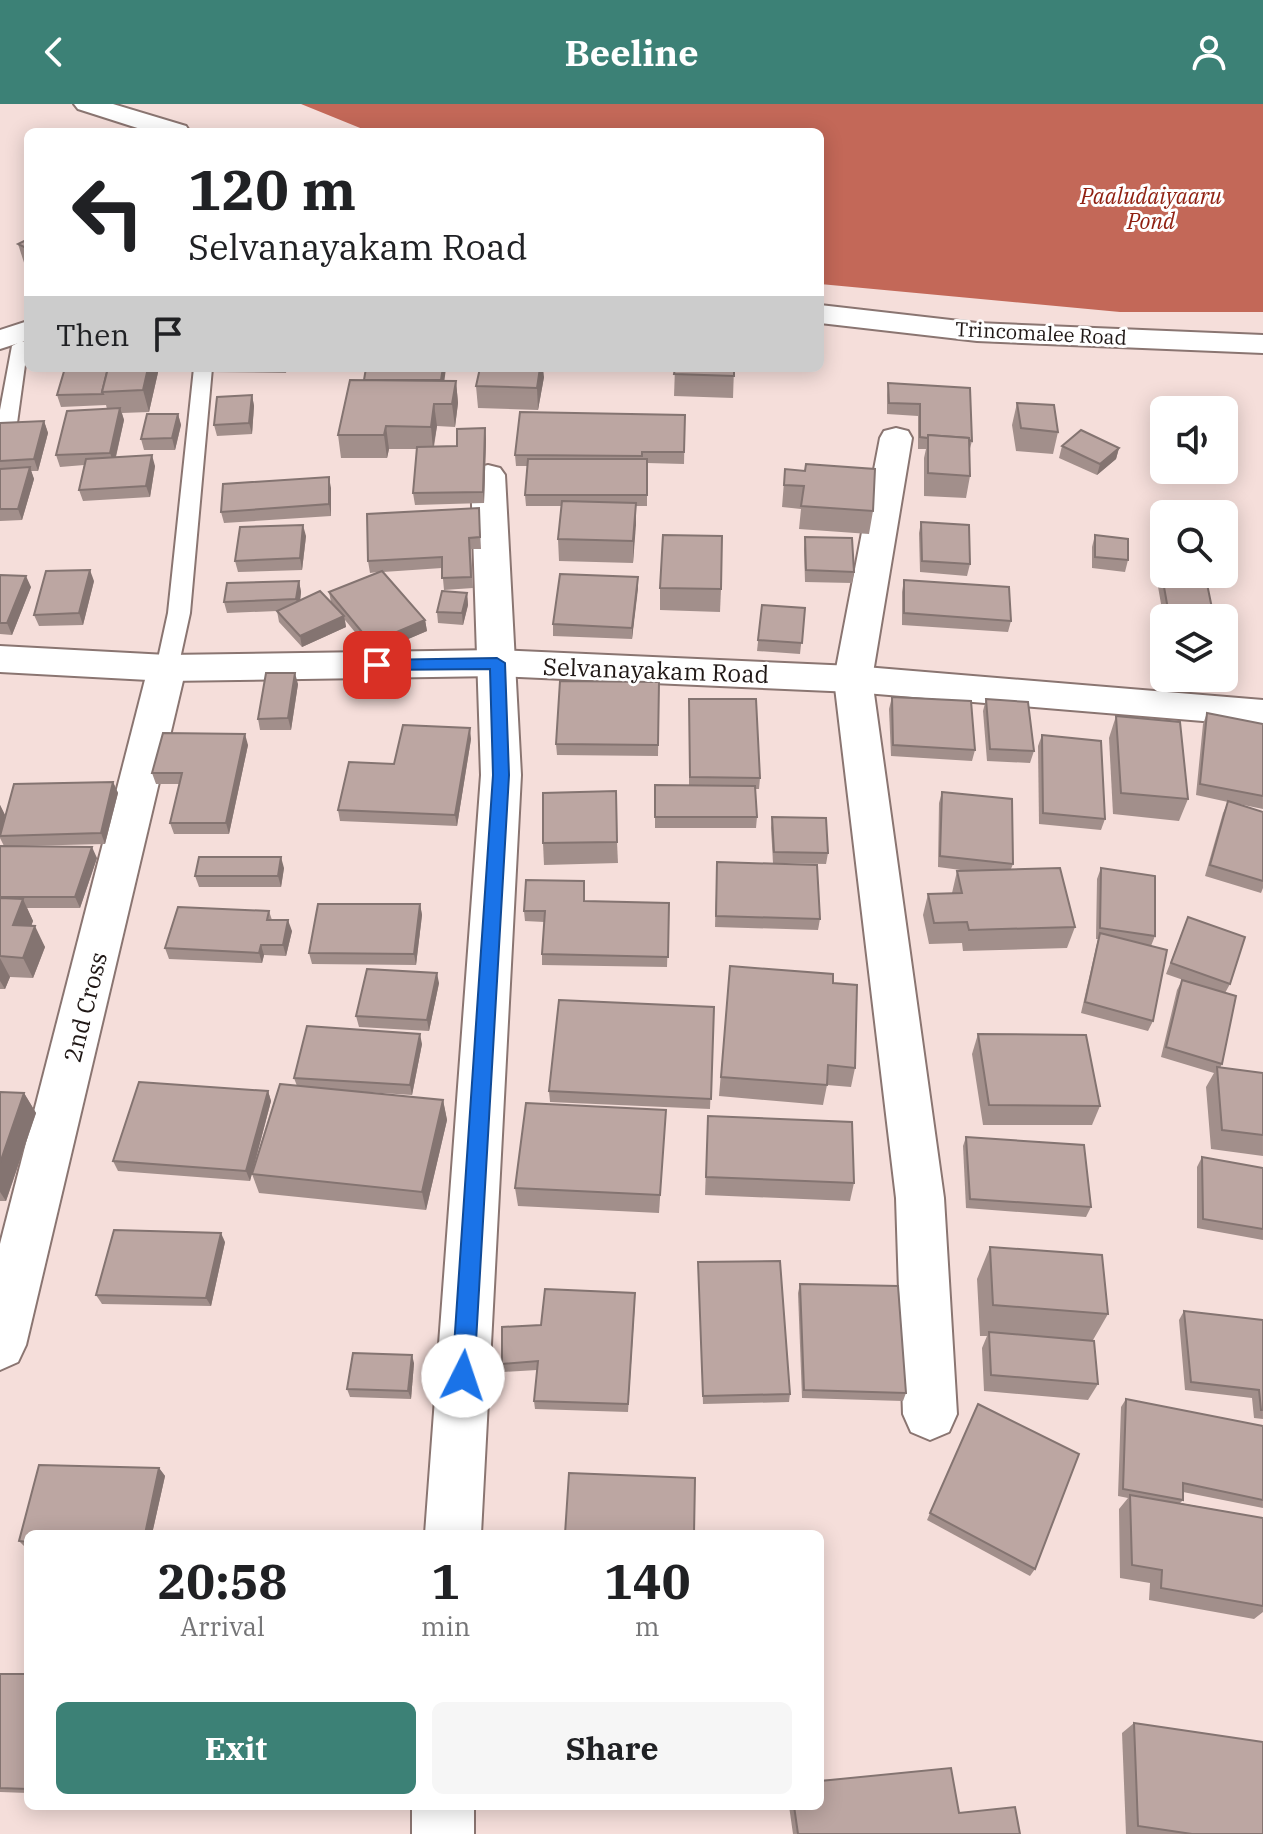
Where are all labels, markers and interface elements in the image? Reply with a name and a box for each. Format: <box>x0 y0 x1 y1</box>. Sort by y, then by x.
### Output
text: Beeline <box>564 29 699 76</box>
icon: back <box>32 30 76 74</box>
icon: person <box>1187 30 1231 74</box>
text: 120 m <box>188 153 356 225</box>
icon: left <box>56 160 160 264</box>
water label: Paaludaiyaaru Pond <box>1079 181 1222 235</box>
text: Selvanayakam Road <box>188 223 528 270</box>
icon: arrive <box>146 312 190 356</box>
text: Then <box>56 315 130 354</box>
street label: Trincomalee Road <box>954 315 1128 351</box>
map controls <box>1150 396 1238 692</box>
button: sound <box>1150 396 1238 484</box>
button: search <box>1150 500 1238 588</box>
button: layers <box>1150 604 1238 692</box>
pin <box>343 631 411 699</box>
icon: arrive <box>355 643 399 687</box>
street label: Selvanayakam Road <box>542 650 770 690</box>
street label: 2nd Cross <box>56 949 114 1065</box>
position arrow <box>421 1334 505 1418</box>
text: 20:58 <box>158 1550 287 1612</box>
text: 1 <box>431 1550 460 1612</box>
text: 140 <box>604 1550 690 1612</box>
text: Arrival <box>180 1609 265 1643</box>
text: min <box>421 1609 470 1643</box>
text: m <box>635 1609 660 1643</box>
button: Exit <box>56 1702 416 1794</box>
button: Share <box>432 1702 792 1794</box>

